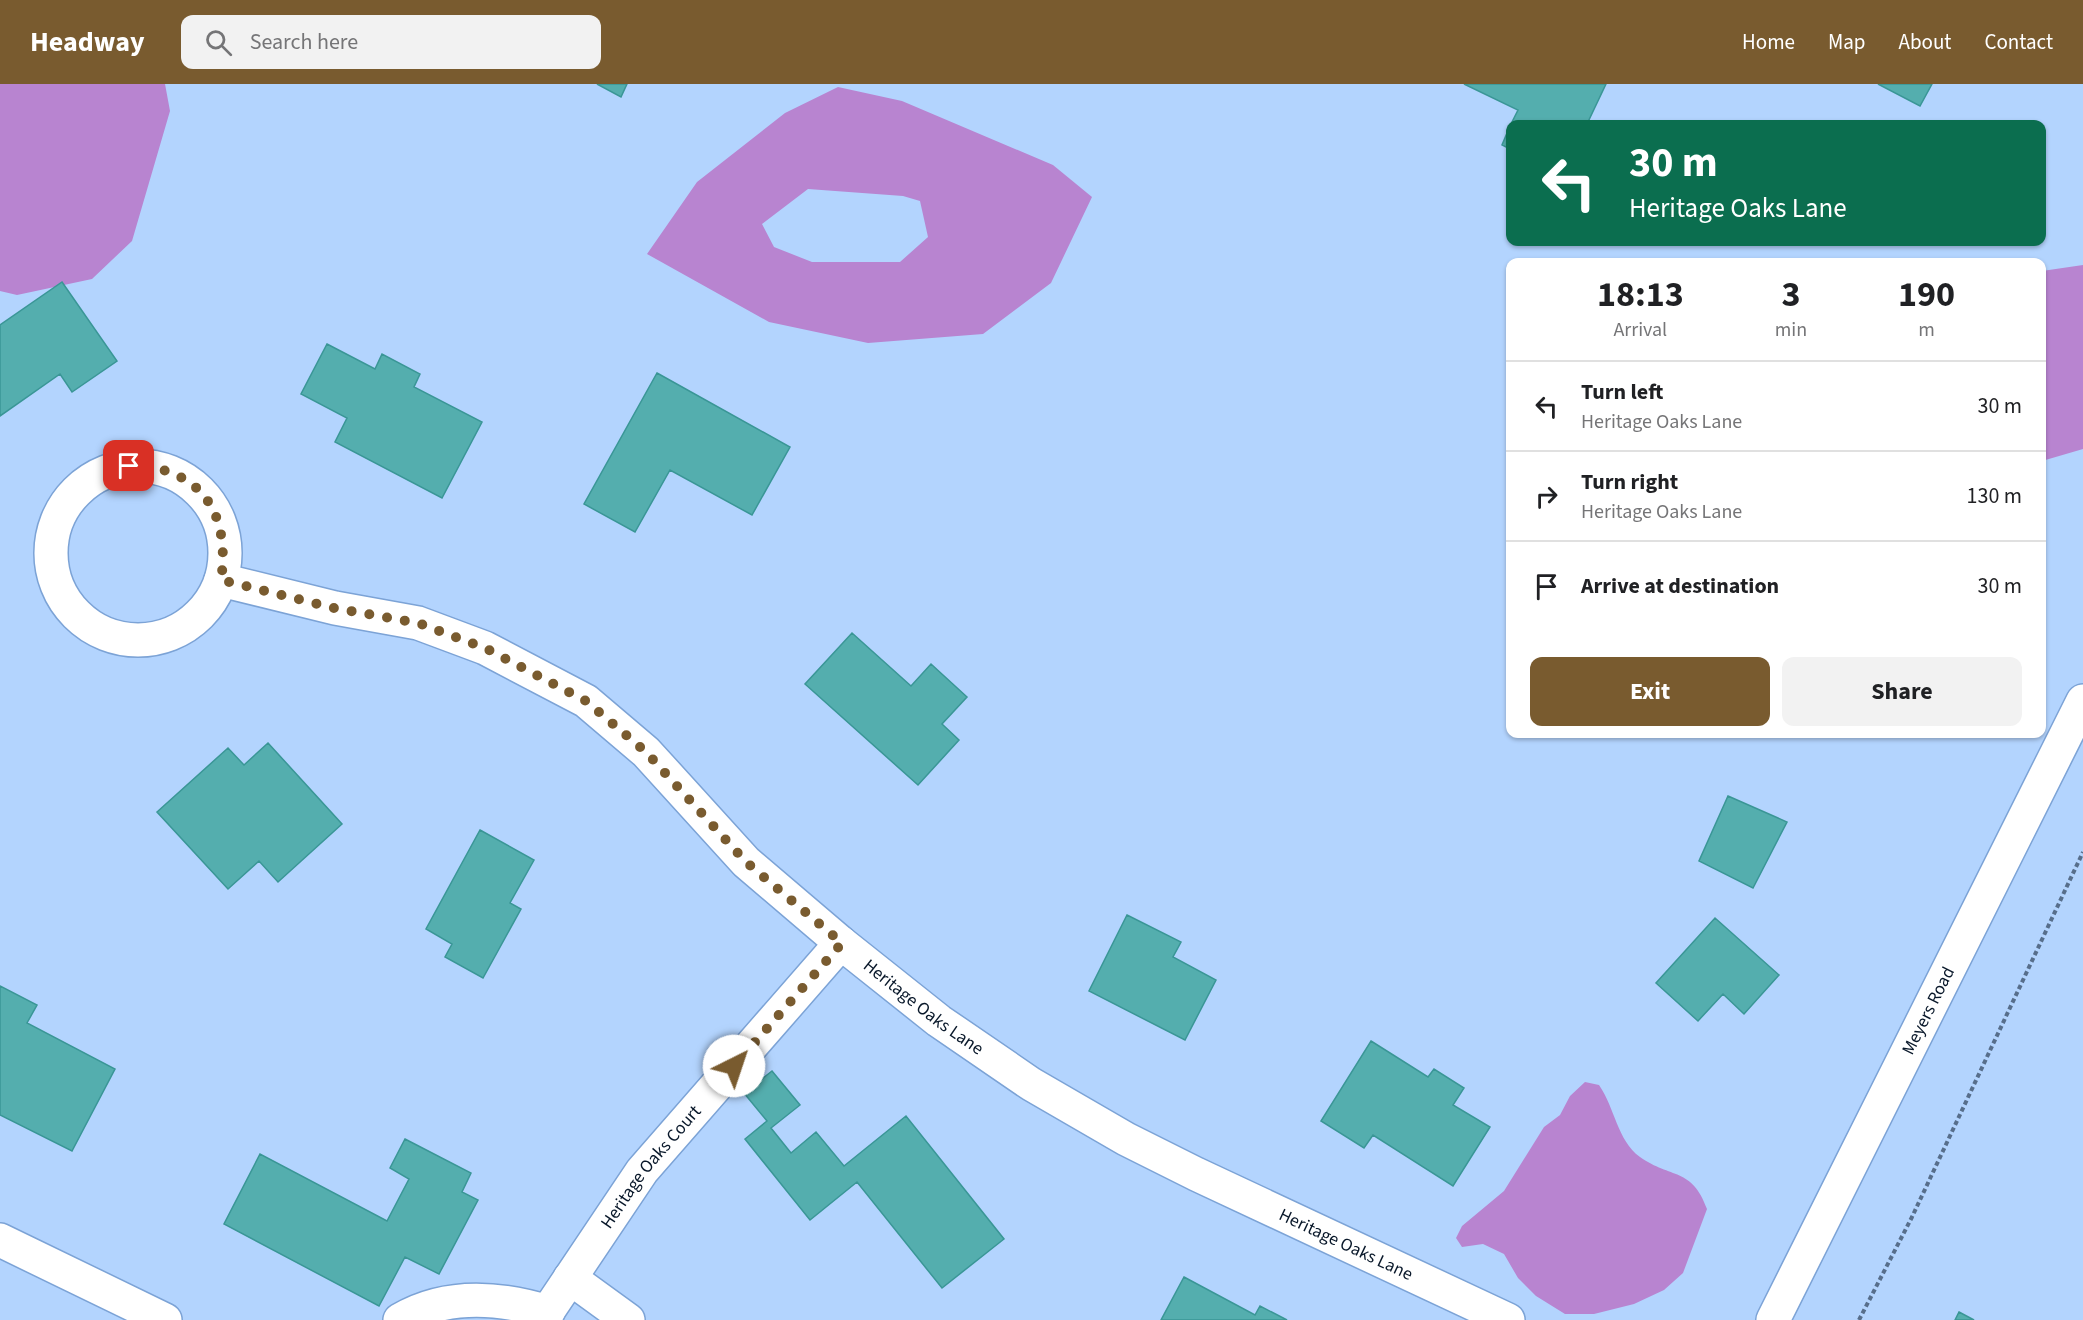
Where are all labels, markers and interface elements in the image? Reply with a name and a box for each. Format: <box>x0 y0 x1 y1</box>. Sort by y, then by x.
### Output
search box <box>181 15 601 69</box>
text: Headway <box>30 22 145 62</box>
icon: search <box>202 26 235 59</box>
text: Search here <box>250 26 358 58</box>
text: Home <box>1742 27 1795 57</box>
text: Map <box>1828 27 1866 57</box>
text: About <box>1899 27 1951 57</box>
text: Contact <box>1984 27 2053 57</box>
text: 30 m <box>1629 133 1718 193</box>
icon: left <box>1530 144 1608 222</box>
text: Heritage Oaks Lane <box>1629 189 1847 228</box>
text: 18:13 <box>1597 269 1684 320</box>
text: 3 <box>1781 269 1800 320</box>
text: 190 <box>1898 269 1955 320</box>
text: Arrival <box>1613 316 1667 344</box>
text: min <box>1775 316 1807 344</box>
text: m <box>1918 316 1935 344</box>
text: Turn left <box>1581 376 1663 408</box>
icon: left <box>1530 390 1563 423</box>
text: 30 m <box>1977 390 2022 422</box>
text: Heritage Oaks Lane <box>1581 408 1742 436</box>
pin <box>103 440 154 491</box>
icon: arrive <box>112 449 145 482</box>
text: Turn right <box>1581 466 1678 498</box>
icon: right <box>1530 480 1563 513</box>
text: 130 m <box>1967 480 2022 512</box>
text: Heritage Oaks Lane <box>1581 498 1742 526</box>
icon: arrive <box>1530 570 1563 603</box>
text: Arrive at destination <box>1581 570 1779 602</box>
text: 30 m <box>1977 570 2022 602</box>
button: Exit <box>1530 657 1770 726</box>
button: Share <box>1782 657 2022 726</box>
street label: Heritage Oaks Lane <box>858 953 989 1061</box>
street label: Meyers Road <box>1896 963 1961 1059</box>
position arrow <box>702 1034 766 1098</box>
street label: Heritage Oaks Court <box>595 1100 707 1234</box>
street label: Heritage Oaks Lane <box>1275 1203 1417 1287</box>

